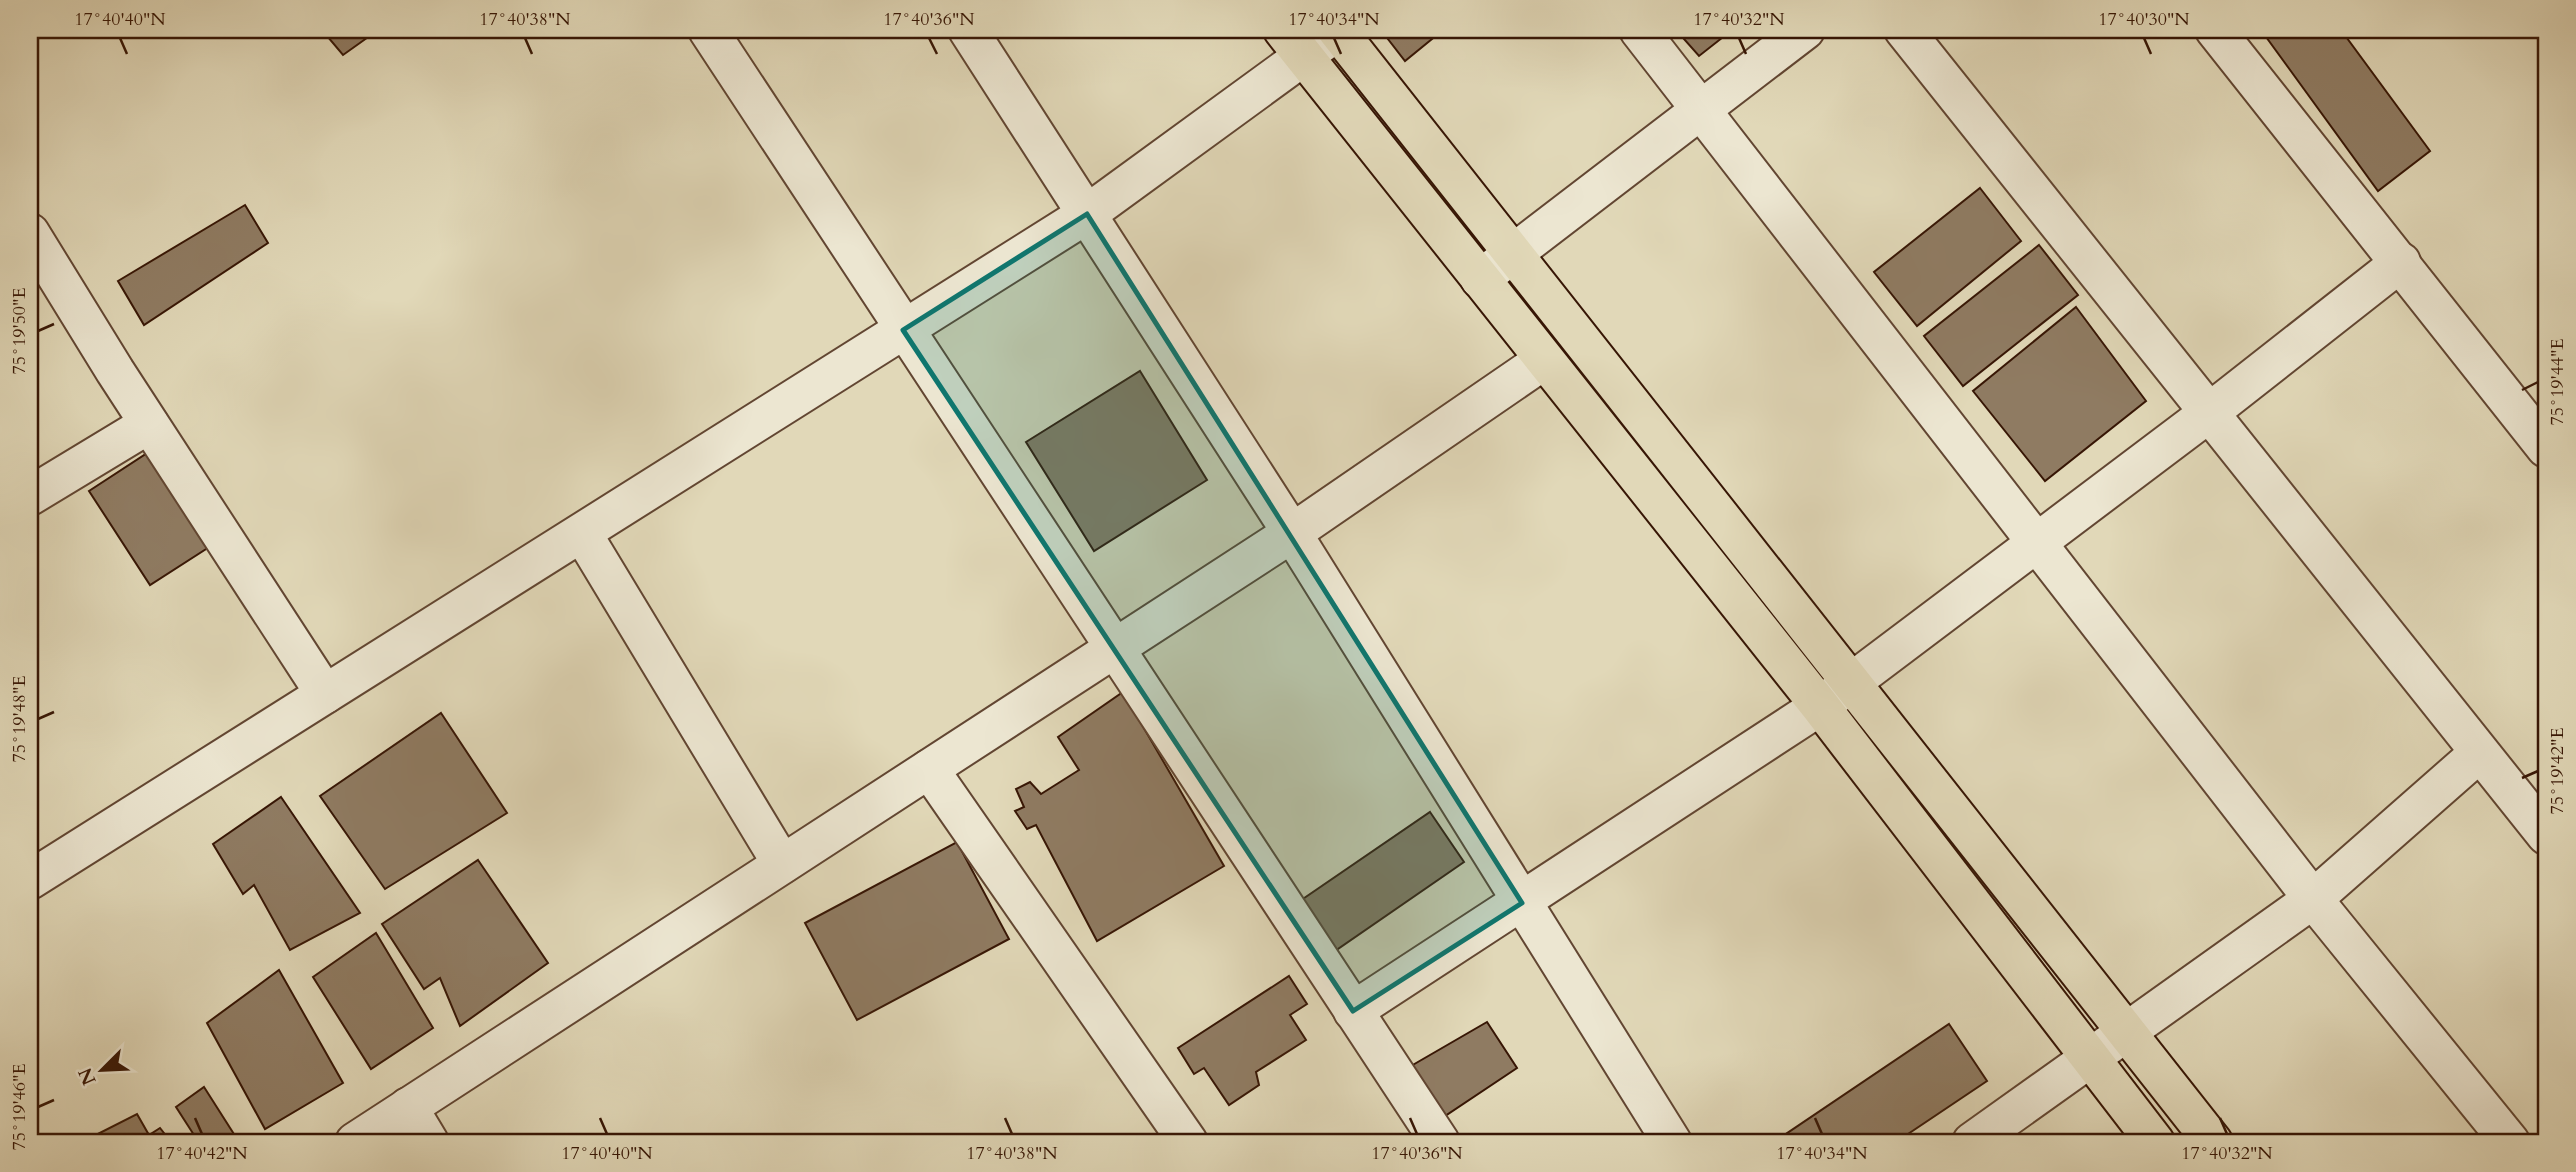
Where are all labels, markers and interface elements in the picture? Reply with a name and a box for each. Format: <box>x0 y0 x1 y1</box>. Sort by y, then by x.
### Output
text: 17°40'40"N <box>74 7 166 32</box>
text: 17°40'38"N <box>479 7 571 32</box>
text: 17°40'36"N <box>883 7 975 32</box>
text: 17°40'34"N <box>1288 7 1380 32</box>
text: 17°40'32"N <box>1693 7 1785 32</box>
text: 17°40'30"N <box>2098 7 2190 32</box>
text: 75°19'50"E <box>7 287 32 375</box>
text: 75°19'44"E <box>2545 338 2570 426</box>
text: 75°19'48"E <box>7 675 32 763</box>
text: 75°19'42"E <box>2545 727 2570 815</box>
north arrow <box>66 1036 136 1106</box>
text: 75°19'46"E <box>7 1063 32 1151</box>
text: N <box>72 1063 103 1089</box>
text: 17°40'42"N <box>156 1141 248 1166</box>
text: 17°40'40"N <box>561 1141 653 1166</box>
text: 17°40'38"N <box>966 1141 1058 1166</box>
text: 17°40'36"N <box>1371 1141 1463 1166</box>
text: 17°40'34"N <box>1776 1141 1868 1166</box>
text: 17°40'32"N <box>2181 1141 2273 1166</box>

